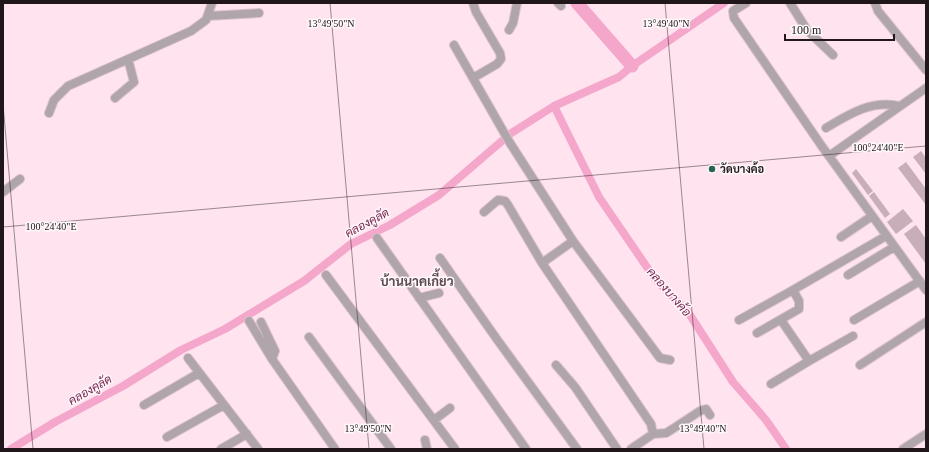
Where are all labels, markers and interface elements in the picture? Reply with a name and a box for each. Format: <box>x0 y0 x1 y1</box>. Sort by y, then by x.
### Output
scale bar <box>785 16 894 42</box>
text: 13°49'50"N <box>307 18 355 29</box>
text: 13°49'40"N <box>642 18 690 29</box>
text: 100 m <box>791 23 822 37</box>
text: 100°24'40"E <box>853 142 904 153</box>
place label: วัดบางค้อ <box>720 161 764 175</box>
marker: วัดบางค้อ <box>707 164 717 174</box>
water label: คลองคูลัด <box>343 206 392 241</box>
text: 100°24'40"E <box>26 221 77 232</box>
water label: คลองบางค้อ <box>644 265 694 319</box>
district label: บ้านนาคเกี้ยว <box>380 268 454 289</box>
water label: คลองคูลัด <box>66 372 115 409</box>
text: 13°49'50"N <box>344 423 392 434</box>
text: 13°49'40"N <box>679 423 727 434</box>

